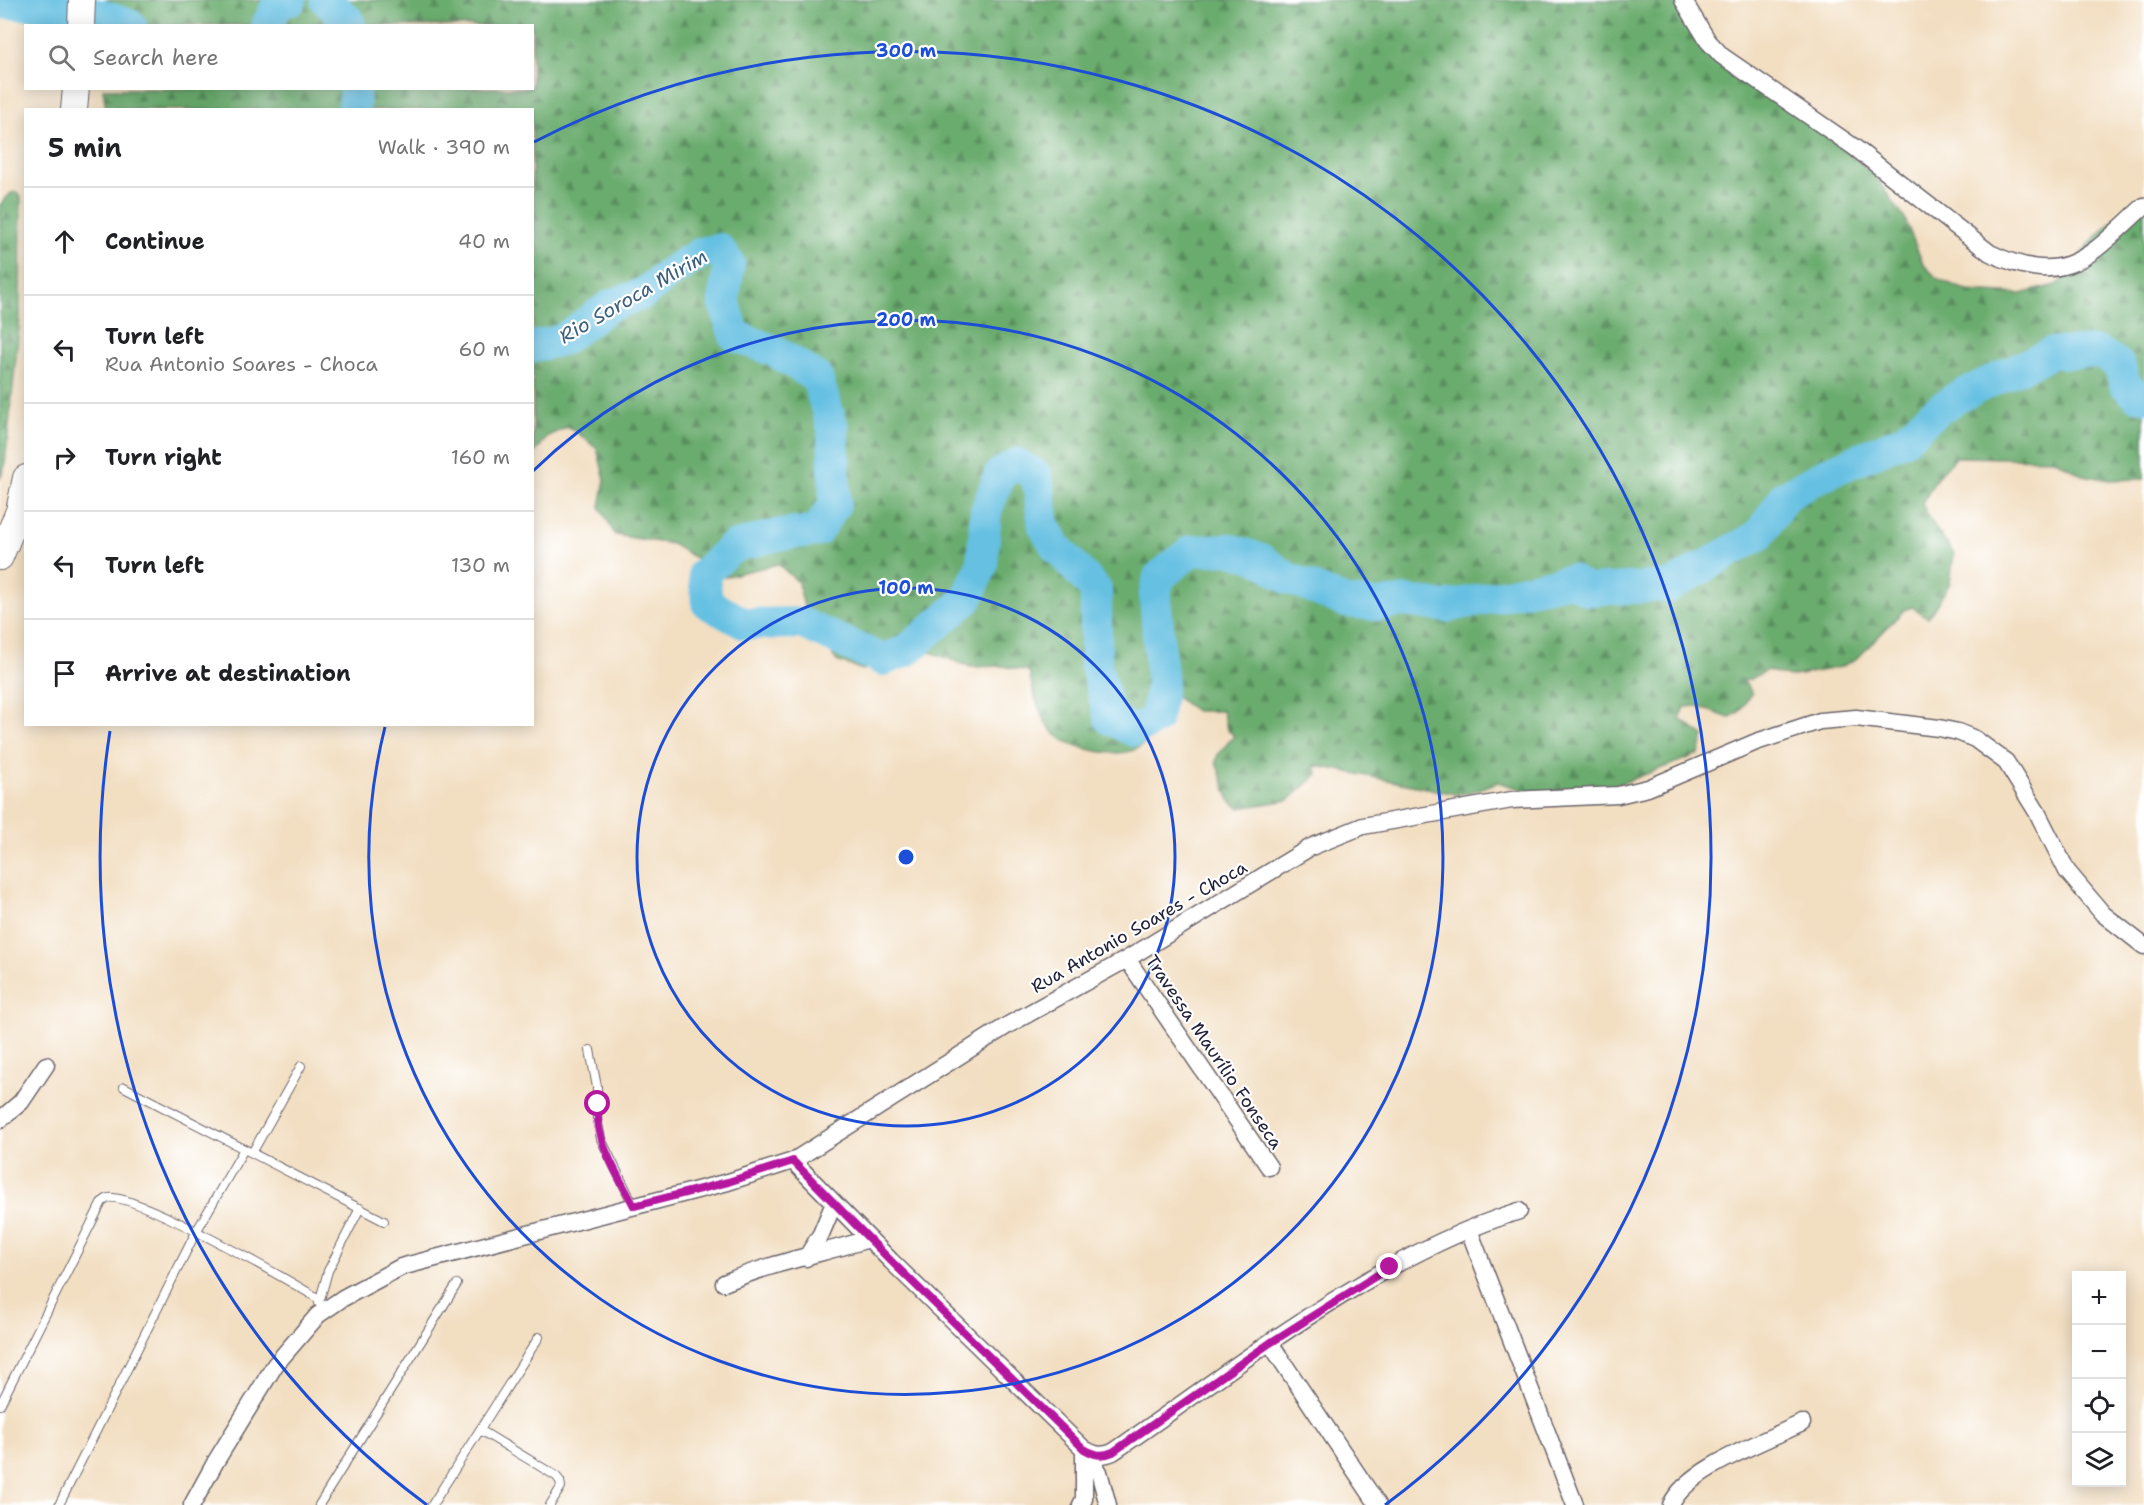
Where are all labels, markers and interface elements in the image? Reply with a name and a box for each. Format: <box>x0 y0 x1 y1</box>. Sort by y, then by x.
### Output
search box <box>24 24 534 90</box>
text: 300 m <box>876 39 937 63</box>
icon: search <box>45 41 78 74</box>
text: Search here <box>93 43 219 72</box>
text: 5 min <box>48 130 122 165</box>
text: Walk · 390 m <box>378 134 510 160</box>
icon: ahead <box>48 225 81 258</box>
text: Continue <box>105 227 205 256</box>
text: 40 m <box>458 228 510 254</box>
water label: Rio Soroca Mirim <box>554 243 712 349</box>
text: 200 m <box>876 308 937 332</box>
text: Turn left <box>105 322 204 351</box>
icon: left <box>48 333 81 366</box>
text: 60 m <box>458 336 510 362</box>
text: Rua Antonio Soares - Choca <box>105 351 378 377</box>
icon: right <box>48 441 81 474</box>
text: Turn right <box>105 443 222 472</box>
text: 160 m <box>451 444 510 470</box>
icon: left <box>48 549 81 582</box>
text: Turn left <box>105 551 204 580</box>
text: 130 m <box>451 552 510 578</box>
text: 100 m <box>878 576 934 600</box>
icon: arrive <box>48 657 81 690</box>
text: Arrive at destination <box>105 659 351 688</box>
centre of rings <box>896 847 916 867</box>
street label: Rua Antonio Soares - Choca <box>1027 855 1251 999</box>
street label: Travessa Maurílio Fonseca <box>1140 950 1288 1154</box>
route start <box>584 1090 610 1116</box>
route end <box>1376 1253 1402 1279</box>
map controls <box>2072 1271 2126 1487</box>
button: + <box>2072 1271 2126 1325</box>
button: − <box>2072 1325 2126 1379</box>
button: locate <box>2072 1379 2126 1433</box>
button: layers <box>2072 1433 2126 1487</box>

